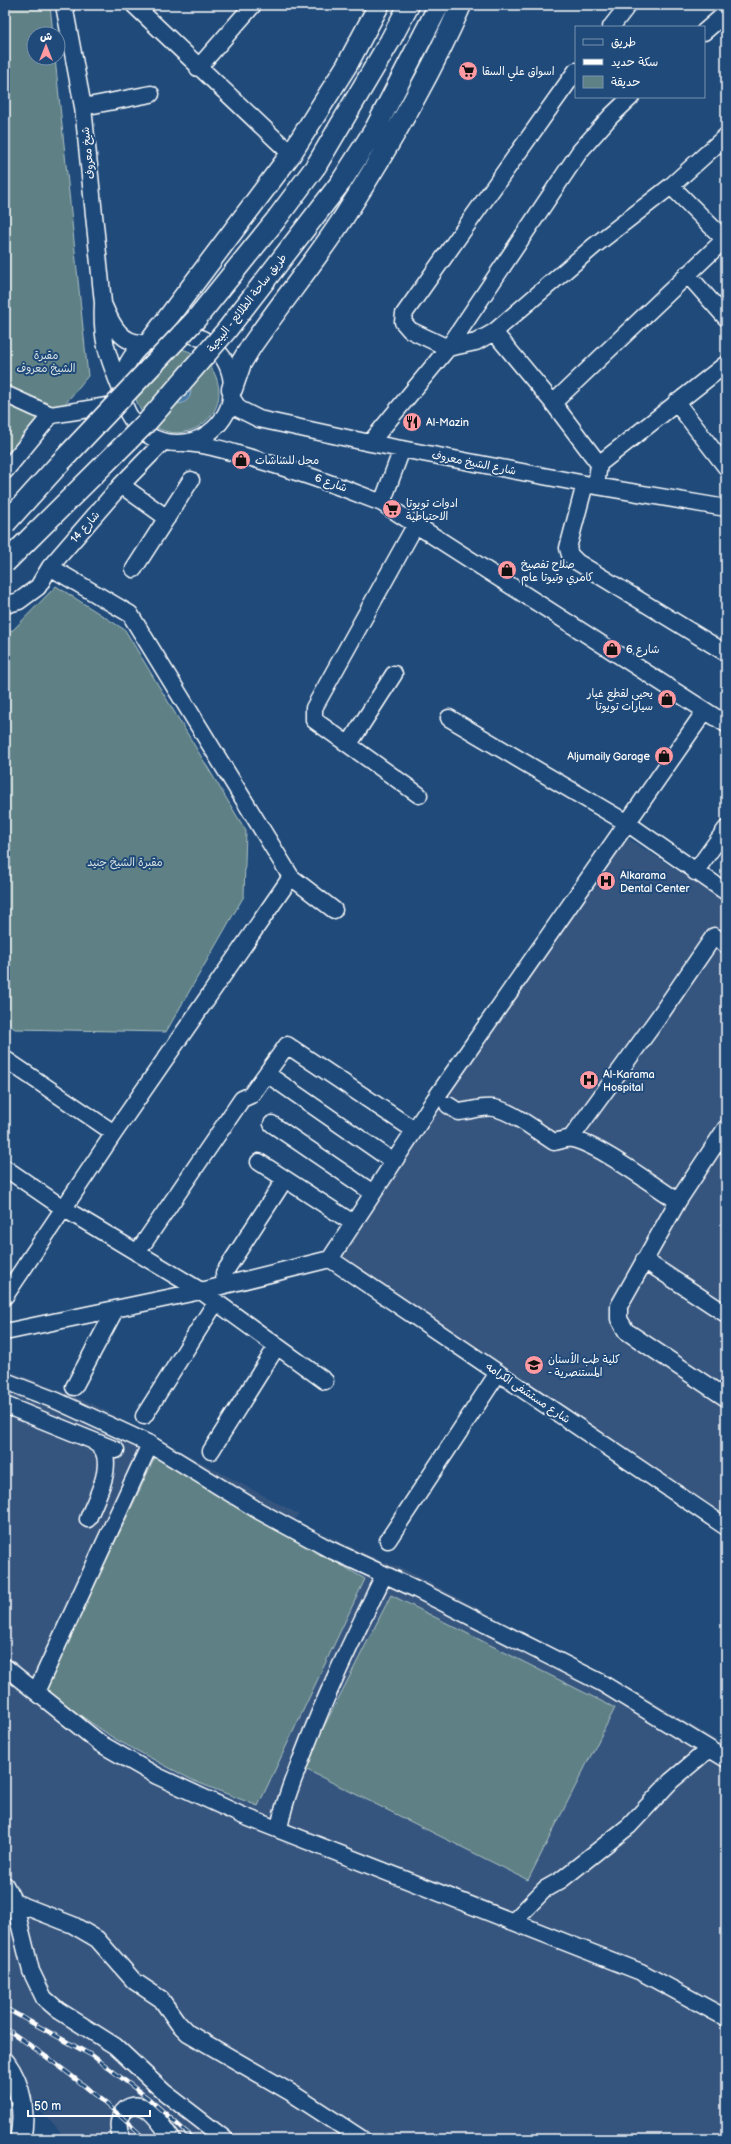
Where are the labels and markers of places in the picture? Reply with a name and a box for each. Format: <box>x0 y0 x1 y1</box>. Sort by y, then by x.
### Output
supermarket icon: اسواق علي السقا <box>457 60 479 82</box>
place label: اسواق علي السقا <box>482 65 555 82</box>
restaurant icon: Al-Mazin <box>401 411 423 433</box>
place label: Al-Mazin <box>426 416 469 429</box>
shop icon: محل للشاشات <box>230 449 252 471</box>
place label: محل للشاشات <box>255 454 319 467</box>
place label: ادوات تويوتا الاحتياطية <box>406 497 458 523</box>
supermarket icon: ادوات تويوتا الاحتياطية <box>381 498 403 520</box>
place label: صلاح تفصيخ كامري وتيوتا عام <box>521 558 594 586</box>
shop icon: صلاح تفصيخ كامري وتيوتا عام <box>496 559 518 581</box>
shop icon: شارع 6 <box>601 638 623 660</box>
place label: شارع 6 <box>626 643 660 658</box>
place label: يحيى لقطع غيار سيارات تويوتا <box>586 687 653 714</box>
shop icon: يحيى لقطع غيار سيارات تويوتا <box>656 688 678 710</box>
shop icon: Aljumaily Garage <box>653 745 675 767</box>
place label: Aljumaily Garage <box>567 750 650 763</box>
place label: Alkarama Dental Center <box>620 869 690 895</box>
hospital icon: Alkarama Dental Center <box>595 870 617 892</box>
place label: Al-Karama Hospital <box>603 1068 655 1094</box>
hospital icon: Al-Karama Hospital <box>578 1069 600 1091</box>
place label: كلية طب الأسنان - المستنصرية <box>548 1352 620 1379</box>
school or university icon: كلية طب الأسنان - المستنصرية <box>523 1354 545 1376</box>

